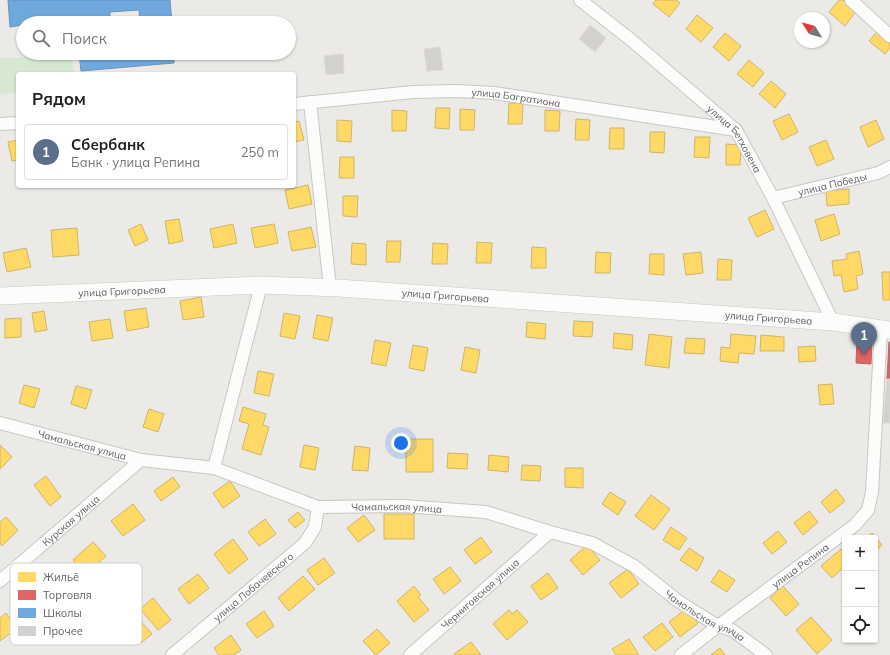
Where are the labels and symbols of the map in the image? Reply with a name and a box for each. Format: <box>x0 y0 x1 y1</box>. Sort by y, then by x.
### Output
north arrow <box>794 12 830 48</box>
street label: улица Багратиона <box>471 86 561 110</box>
street label: улица Бетховена <box>704 102 764 175</box>
street label: улица Победы <box>797 170 868 199</box>
street label: улица Григорьева <box>78 283 166 300</box>
street label: улица Григорьева <box>401 286 490 305</box>
street label: улица Григорьева <box>724 309 813 328</box>
pin: 1 <box>851 322 877 355</box>
street label: Чамальская улица <box>36 427 128 463</box>
your location <box>391 433 411 453</box>
street label: Курская улица <box>39 493 102 549</box>
street label: Чамальская улица <box>351 500 443 516</box>
street label: улица Репина <box>769 541 831 591</box>
street label: улица Лобачевского <box>211 550 296 624</box>
street label: Черниговская улица <box>438 556 522 632</box>
legend <box>10 563 142 645</box>
text: Жильё <box>43 570 79 584</box>
street label: Чамальская улица <box>662 587 747 644</box>
text: Торговля <box>43 588 92 602</box>
text: Школы <box>43 606 82 620</box>
text: Прочее <box>43 624 83 638</box>

